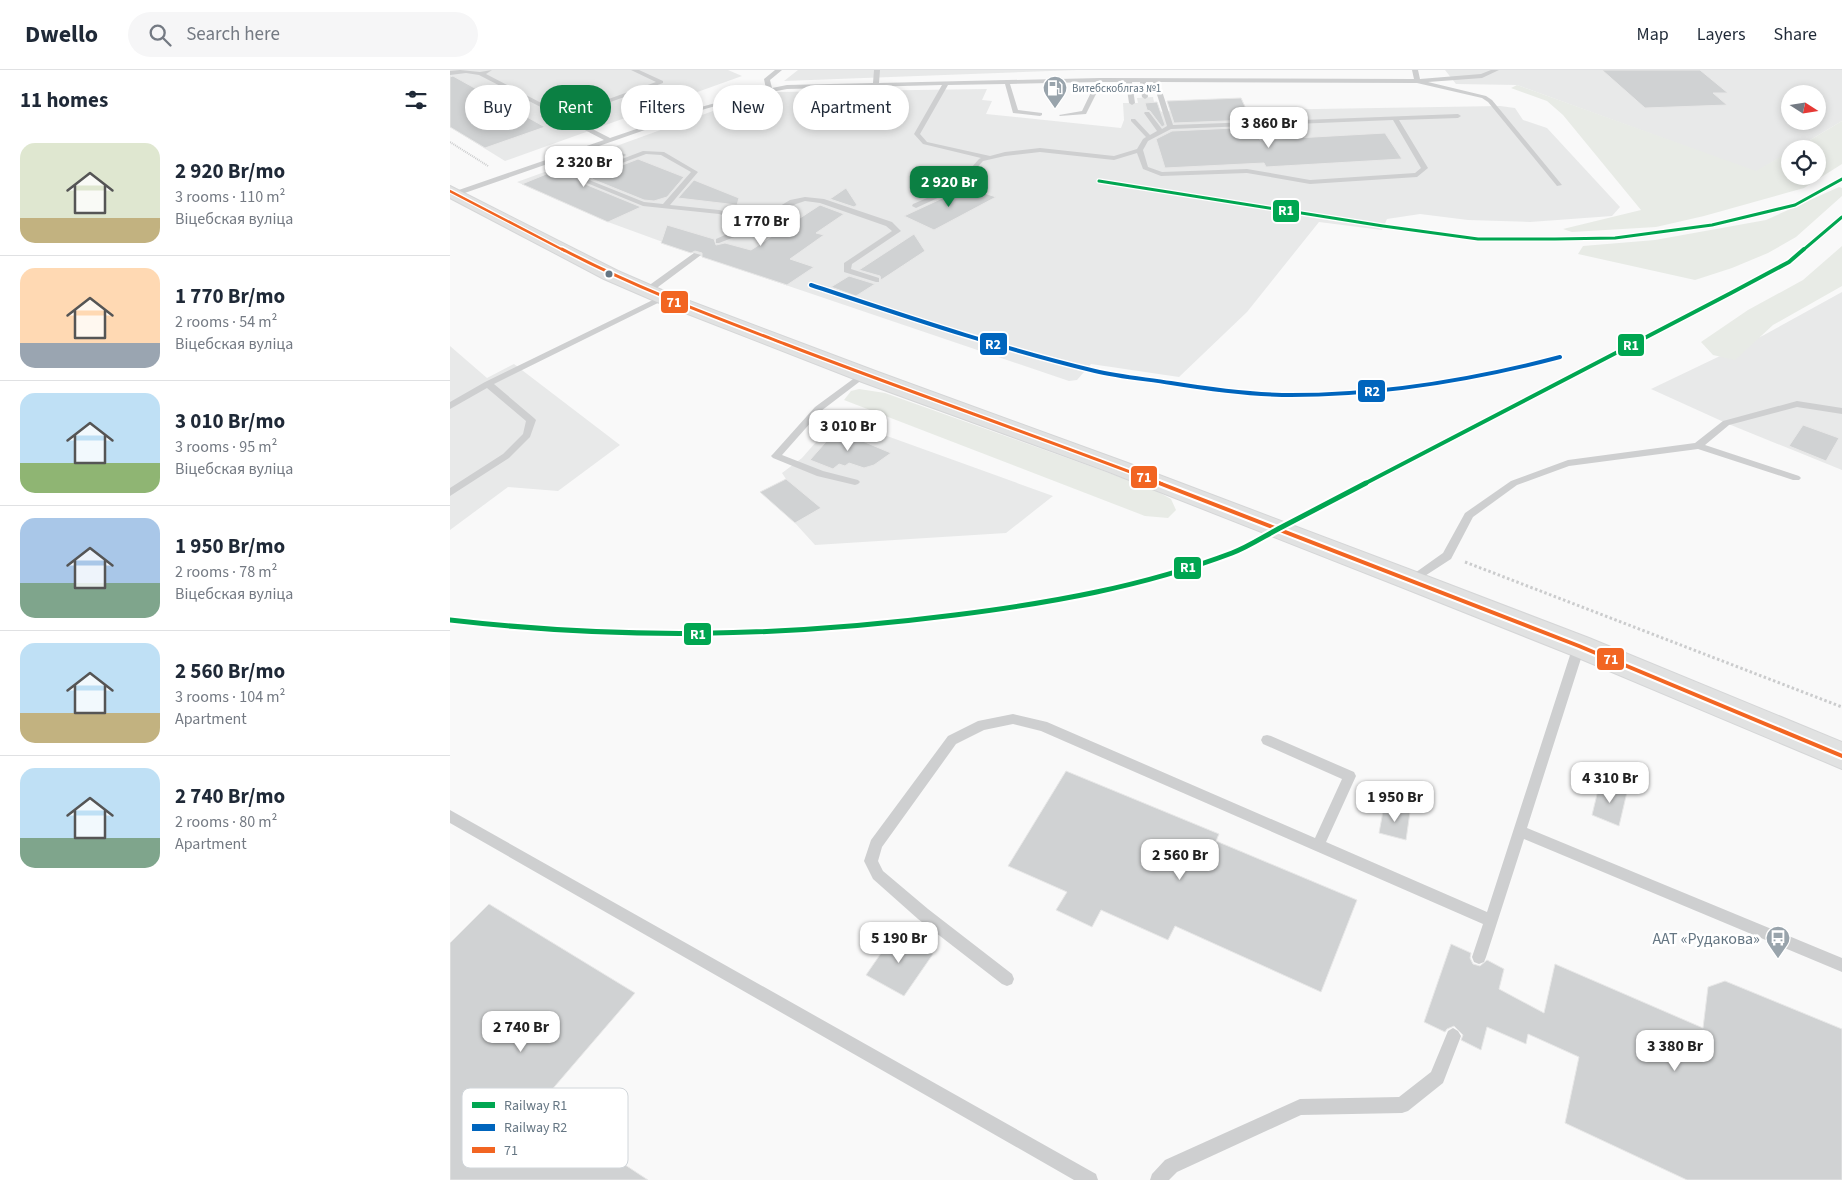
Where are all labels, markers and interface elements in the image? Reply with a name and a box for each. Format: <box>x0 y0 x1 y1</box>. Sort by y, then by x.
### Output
search box <box>128 12 478 57</box>
text: Dwello <box>25 17 98 52</box>
icon: search <box>146 21 174 49</box>
text: Search here <box>186 21 280 48</box>
text: Map <box>1637 22 1669 47</box>
text: Layers <box>1697 22 1746 47</box>
text: Share <box>1774 22 1817 47</box>
fuel station icon: Витебскоблгаз №1 <box>1042 75 1068 109</box>
place label: Витебскоблгаз №1 <box>1072 81 1161 96</box>
text: 11 homes <box>20 85 108 115</box>
chip: Buy <box>465 85 530 130</box>
chip: Rent <box>540 85 611 130</box>
chip: Filters <box>621 85 703 130</box>
chip: New <box>713 85 783 130</box>
chip: Apartment <box>793 85 909 130</box>
north arrow <box>1781 85 1826 130</box>
map controls <box>1781 85 1826 185</box>
icon: filters <box>402 86 430 114</box>
pin: 3 860 Br <box>1217 106 1321 149</box>
text: 3 860 Br <box>1241 112 1297 134</box>
button: locate <box>1781 140 1826 185</box>
pin: 2 320 Br <box>532 146 636 188</box>
text: 2 320 Br <box>556 151 612 173</box>
text: 2 920 Br/mo <box>175 156 285 186</box>
icon: home <box>60 163 120 223</box>
pin: 2 920 Br <box>897 166 1001 208</box>
text: 2 920 Br <box>921 171 977 193</box>
text: 3 rooms · 110 m² <box>175 186 285 208</box>
line badge: R1 <box>1272 199 1300 223</box>
text: R1 <box>1278 201 1294 221</box>
pin: 1 770 Br <box>709 204 813 247</box>
text: Віцебская вуліца <box>175 208 293 230</box>
text: 1 770 Br <box>733 210 789 232</box>
unlabelled marker <box>604 269 614 279</box>
text: 1 770 Br/mo <box>175 281 285 311</box>
icon: home <box>60 288 120 348</box>
line badge: 71 <box>660 290 689 314</box>
text: 71 <box>667 293 681 313</box>
text: 2 rooms · 54 m² <box>175 311 277 333</box>
line badge: R2 <box>979 332 1008 356</box>
text: Віцебская вуліца <box>175 333 293 355</box>
line badge: R1 <box>1617 333 1645 357</box>
text: R2 <box>985 335 1001 355</box>
text: R1 <box>1623 336 1639 356</box>
line badge: R2 <box>1357 379 1386 403</box>
text: R2 <box>1364 382 1380 402</box>
text: 3 010 Br/mo <box>175 406 285 436</box>
pin: 3 010 Br <box>796 410 900 452</box>
icon: home <box>60 413 120 473</box>
text: 3 010 Br <box>820 415 876 437</box>
text: 3 rooms · 95 m² <box>175 436 277 458</box>
text: Віцебская вуліца <box>175 458 293 480</box>
line badge: 71 <box>1130 465 1158 489</box>
text: 71 <box>1137 468 1151 488</box>
text: 1 950 Br/mo <box>175 531 285 561</box>
icon: home <box>60 538 120 598</box>
line badge: R1 <box>1173 556 1202 580</box>
text: R1 <box>1180 558 1196 578</box>
text: 2 rooms · 78 m² <box>175 561 277 583</box>
text: Віцебская вуліца <box>175 583 293 605</box>
line badge: R1 <box>683 622 712 646</box>
text: R1 <box>690 625 706 645</box>
line badge: 71 <box>1596 647 1625 671</box>
text: 71 <box>1604 650 1618 670</box>
text: 2 560 Br/mo <box>175 656 285 686</box>
icon: home <box>60 663 120 723</box>
text: 3 rooms · 104 m² <box>175 686 285 708</box>
text: Apartment <box>175 708 247 730</box>
pin: 4 310 Br <box>1558 762 1662 804</box>
text: 4 310 Br <box>1582 767 1638 789</box>
pin: 1 950 Br <box>1343 780 1447 823</box>
text: 2 740 Br/mo <box>175 781 285 811</box>
text: 1 950 Br <box>1367 786 1423 808</box>
icon: home <box>60 788 120 848</box>
text: 2 rooms · 80 m² <box>175 811 277 833</box>
text: Apartment <box>175 833 247 855</box>
pin: 2 560 Br <box>1128 838 1232 881</box>
text: 2 560 Br <box>1152 844 1208 866</box>
pin: 5 190 Br <box>847 922 951 964</box>
bus stop icon: ААТ «Рудакова» <box>1765 925 1791 959</box>
text: 5 190 Br <box>871 927 927 949</box>
place label: ААТ «Рудакова» <box>1652 928 1760 950</box>
pin: 2 740 Br <box>469 1010 573 1053</box>
text: 2 740 Br <box>493 1016 549 1038</box>
pin: 3 380 Br <box>1623 1030 1727 1072</box>
text: 3 380 Br <box>1647 1035 1703 1057</box>
legend <box>462 1088 628 1168</box>
text: Railway R1 <box>504 1096 567 1116</box>
text: Railway R2 <box>504 1118 567 1138</box>
text: 71 <box>504 1141 518 1161</box>

